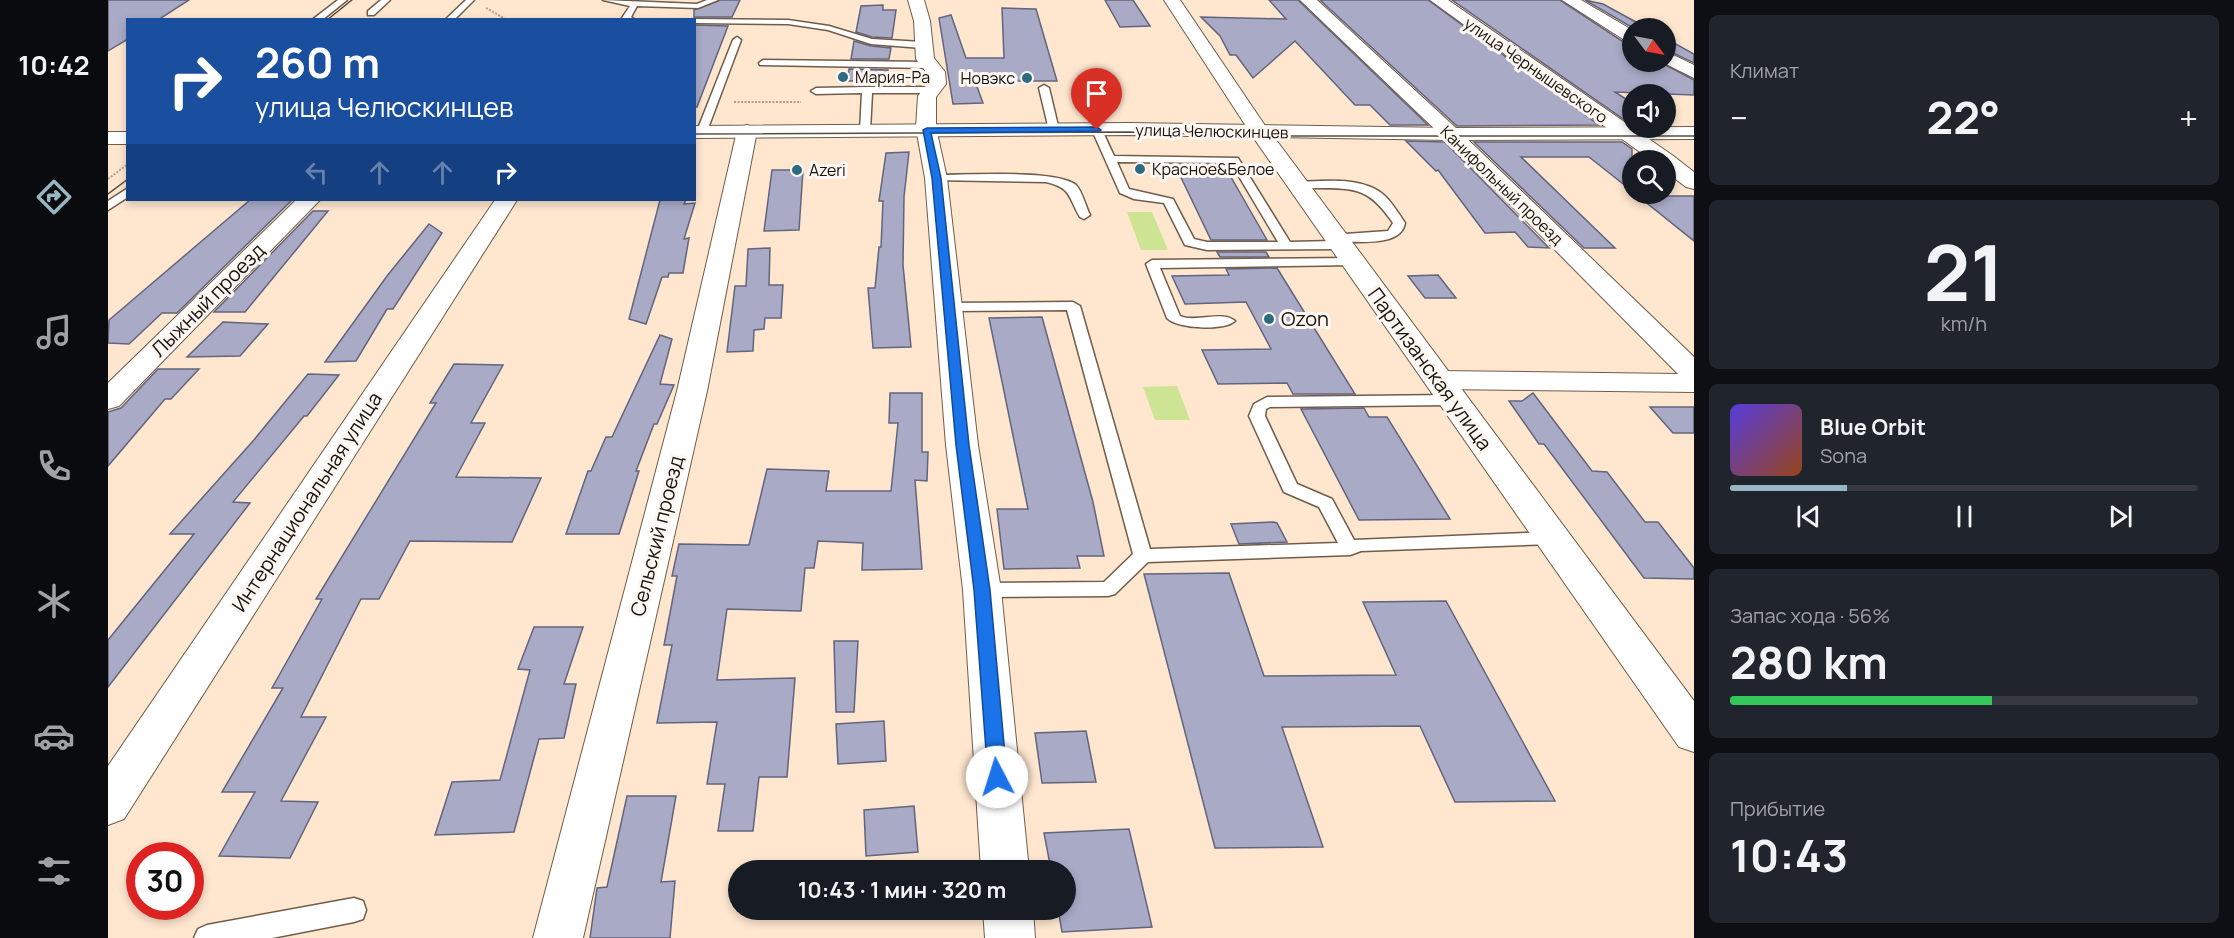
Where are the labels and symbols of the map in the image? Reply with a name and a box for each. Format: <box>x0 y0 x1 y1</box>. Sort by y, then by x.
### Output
street label: улица Чернышевского <box>1460 12 1612 128</box>
north arrow <box>1622 18 1676 72</box>
place label: Мария-Ра <box>855 66 930 88</box>
place label: Новэкс <box>961 67 1015 89</box>
pin <box>1071 68 1122 130</box>
marker: Мария-Ра <box>836 70 850 84</box>
marker: Новэкс <box>1020 71 1034 85</box>
street label: улица Челюскинцев <box>1135 119 1289 143</box>
street label: Канифольный проезд <box>1436 121 1568 250</box>
place label: Красное&Белое <box>1152 158 1274 180</box>
place label: Azeri <box>809 159 846 181</box>
marker: Красное&Белое <box>1133 162 1147 176</box>
marker: Azeri <box>790 163 804 177</box>
street label: Лыжный проезд <box>145 237 270 362</box>
street label: Партизанская улица <box>1362 282 1499 456</box>
place label: Ozon <box>1281 305 1329 332</box>
marker: Ozon <box>1262 312 1276 326</box>
street label: Интернациональная улица <box>225 387 388 617</box>
street label: Сельский проезд <box>624 453 690 619</box>
position arrow <box>965 745 1029 809</box>
speed limit sign: 30 <box>126 842 204 920</box>

